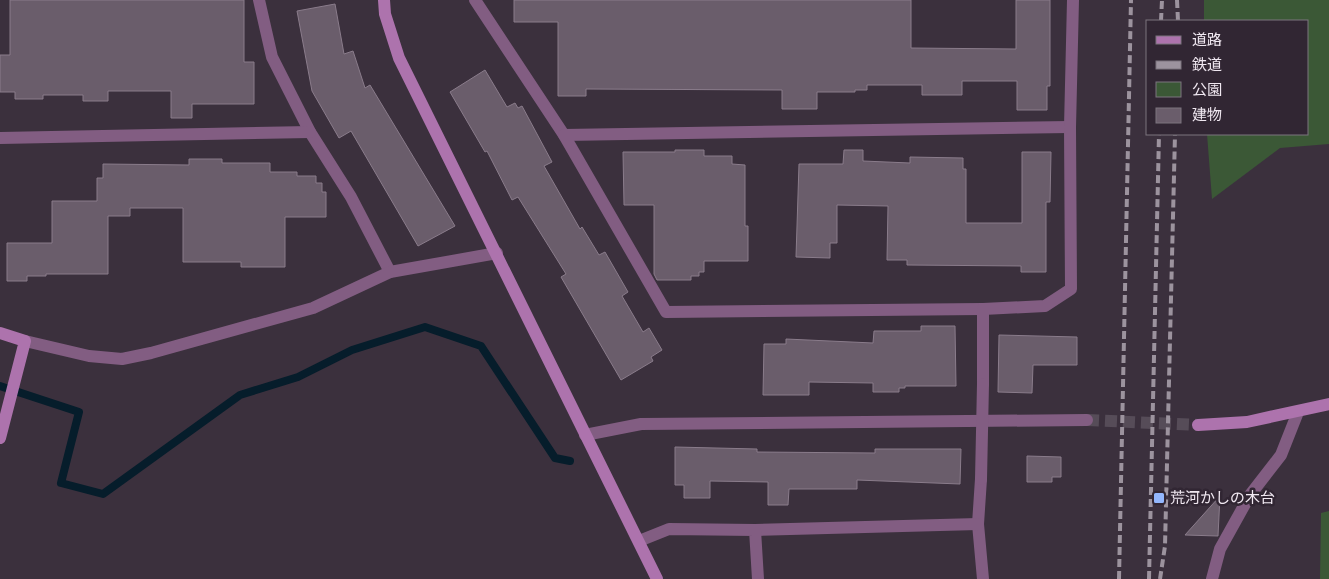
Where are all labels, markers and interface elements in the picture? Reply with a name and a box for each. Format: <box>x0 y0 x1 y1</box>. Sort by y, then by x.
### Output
legend <box>1146 20 1309 135</box>
text: 道路 <box>1192 31 1222 49</box>
text: 鉄道 <box>1192 56 1222 74</box>
text: 公園 <box>1192 81 1222 99</box>
text: 建物 <box>1192 106 1222 124</box>
place label: 荒河かしの木台 <box>1170 489 1275 507</box>
marker: 荒河かしの木台 <box>1152 491 1166 505</box>

